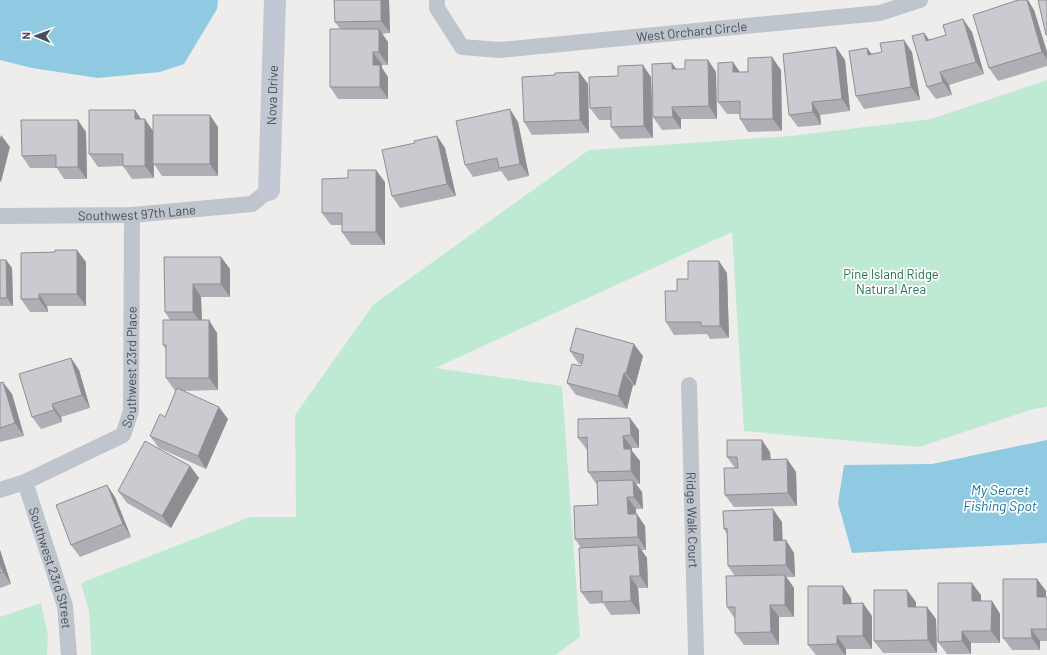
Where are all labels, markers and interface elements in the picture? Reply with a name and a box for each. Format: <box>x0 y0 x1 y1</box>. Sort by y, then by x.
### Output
north arrow <box>16 16 56 56</box>
street label: West Orchard Circle <box>635 18 748 45</box>
text: N <box>19 32 32 40</box>
street label: Nova Drive <box>263 65 281 125</box>
street label: Southwest 97th Lane <box>78 201 197 223</box>
park label: Pine Island Ridge Natural Area <box>843 266 939 297</box>
street label: Southwest 23rd Place <box>118 306 140 430</box>
street label: Ridge Walk Court <box>683 472 702 568</box>
water label: My Secret Fishing Spot <box>963 481 1037 514</box>
street label: Southwest 23rd Street <box>26 505 75 629</box>

